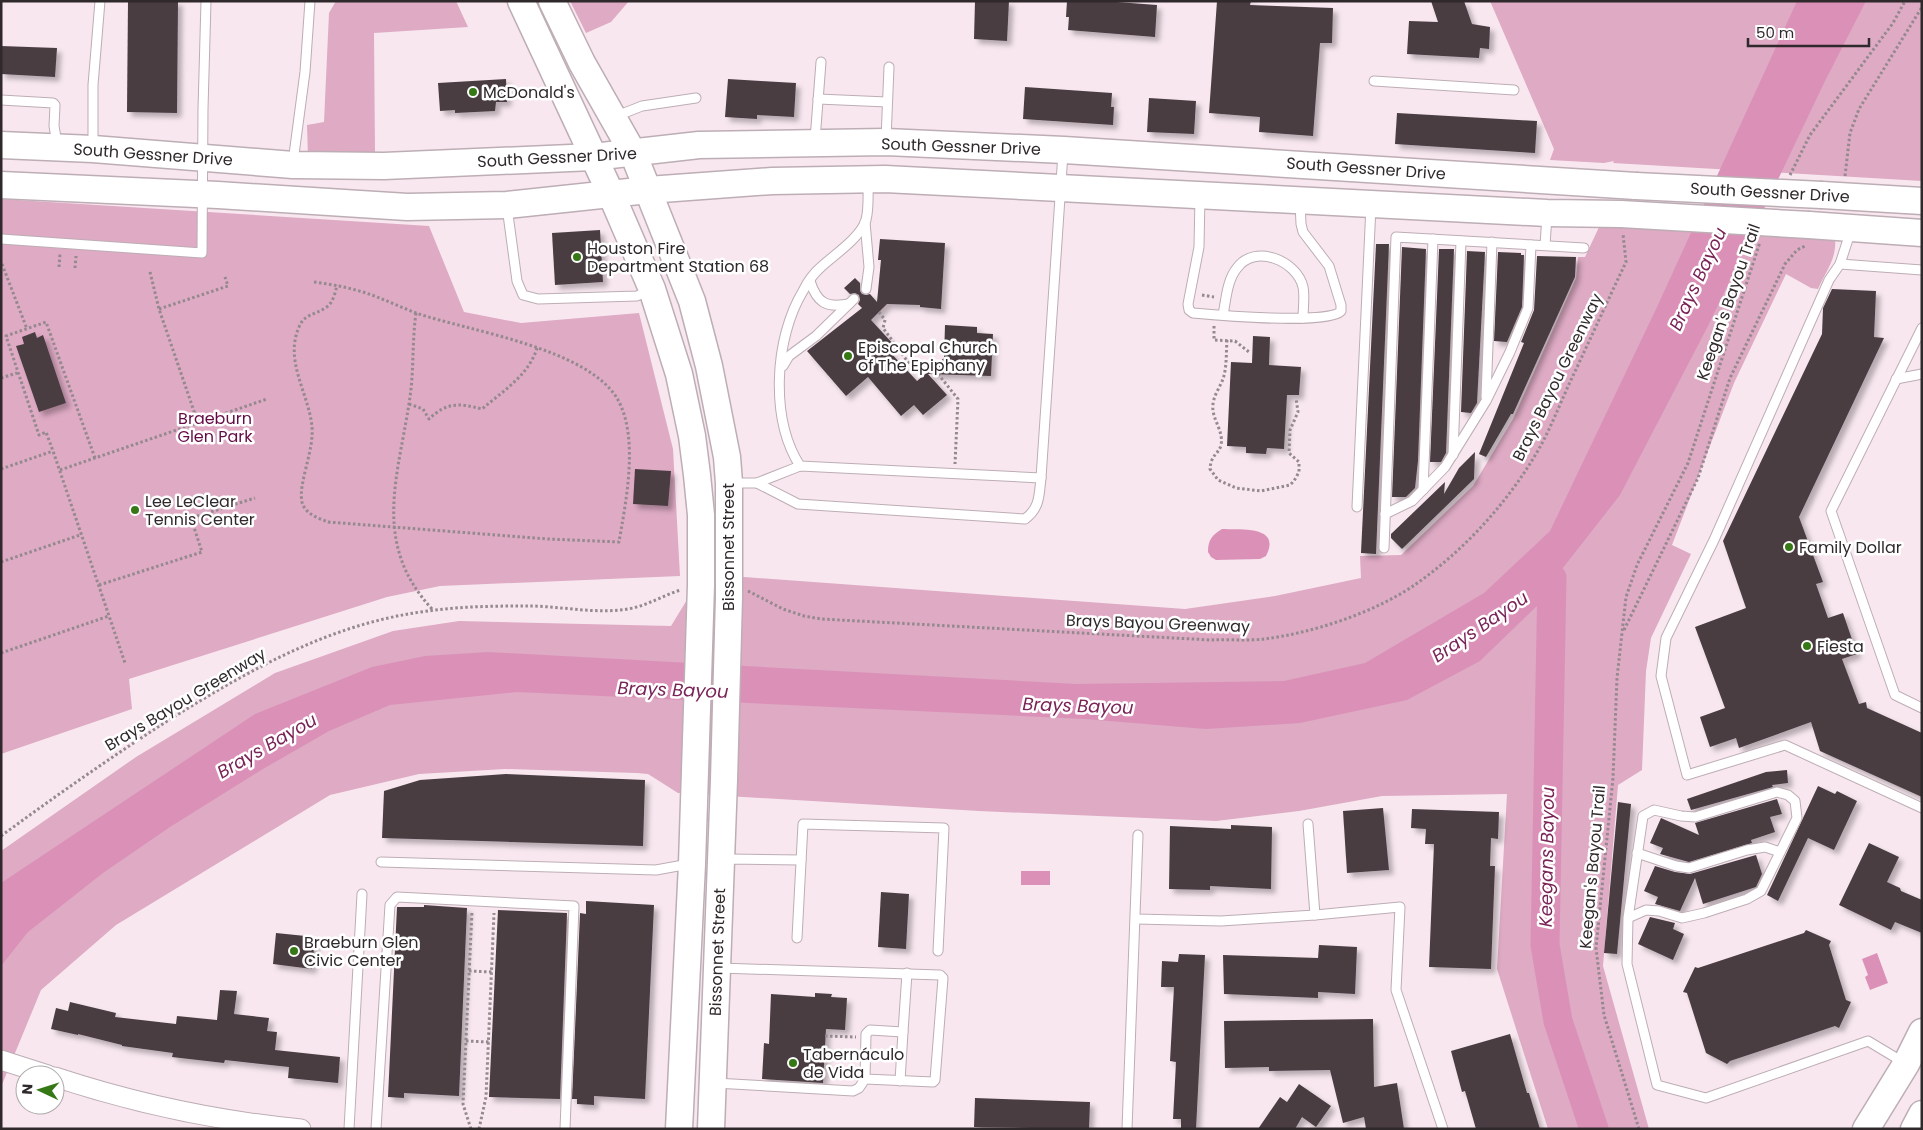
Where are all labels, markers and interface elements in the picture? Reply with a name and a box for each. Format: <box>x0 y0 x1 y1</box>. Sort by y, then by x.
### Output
scale bar <box>1748 15 1869 47</box>
text: 50 m <box>1756 22 1794 43</box>
place label: McDonald's <box>483 81 575 104</box>
marker: McDonald's <box>467 86 479 98</box>
street label: South Gessner Drive <box>881 132 1041 161</box>
street label: South Gessner Drive <box>72 137 234 172</box>
street label: South Gessner Drive <box>477 142 637 173</box>
street label: South Gessner Drive <box>1285 151 1447 186</box>
street label: South Gessner Drive <box>1690 177 1850 208</box>
street label: Keegan's Bayou Trail <box>1691 221 1766 384</box>
water label: Brays Bayou <box>1663 223 1732 334</box>
place label: Houston Fire Department Station 68 <box>587 237 769 278</box>
marker: Houston Fire Department Station 68 <box>571 251 583 263</box>
street label: Brays Bayou Greenway <box>1507 289 1608 465</box>
place label: Episcopal Church of The Epiphany <box>858 336 998 377</box>
marker: Episcopal Church of The Epiphany <box>842 350 854 362</box>
park label: Braeburn Glen Park <box>177 407 253 448</box>
street label: Bissonnet Street <box>717 483 740 611</box>
place label: Lee LeClear Tennis Center <box>145 490 255 531</box>
marker: Lee LeClear Tennis Center <box>129 504 141 516</box>
place label: Family Dollar <box>1799 536 1902 559</box>
marker: Family Dollar <box>1783 541 1795 553</box>
water label: Brays Bayou <box>1427 585 1533 668</box>
street label: Brays Bayou Greenway <box>1066 609 1250 638</box>
place label: Fiesta <box>1817 635 1864 658</box>
marker: Fiesta <box>1801 640 1813 652</box>
street label: Brays Bayou Greenway <box>101 643 269 755</box>
water label: Brays Bayou <box>617 675 729 704</box>
water label: Brays Bayou <box>1022 691 1134 720</box>
water label: Brays Bayou <box>213 709 321 783</box>
street label: Keegan's Bayou Trail <box>1574 784 1611 950</box>
water label: Keegans Bayou <box>1533 787 1560 927</box>
street label: Bissonnet Street <box>704 887 731 1016</box>
place label: Braeburn Glen Civic Center <box>304 931 419 972</box>
marker: Braeburn Glen Civic Center <box>288 945 300 957</box>
place label: Tabernáculo de Vida <box>803 1043 904 1084</box>
marker: Tabernáculo de Vida <box>787 1057 799 1069</box>
north arrow <box>15 1065 65 1115</box>
text: N <box>17 1083 37 1095</box>

